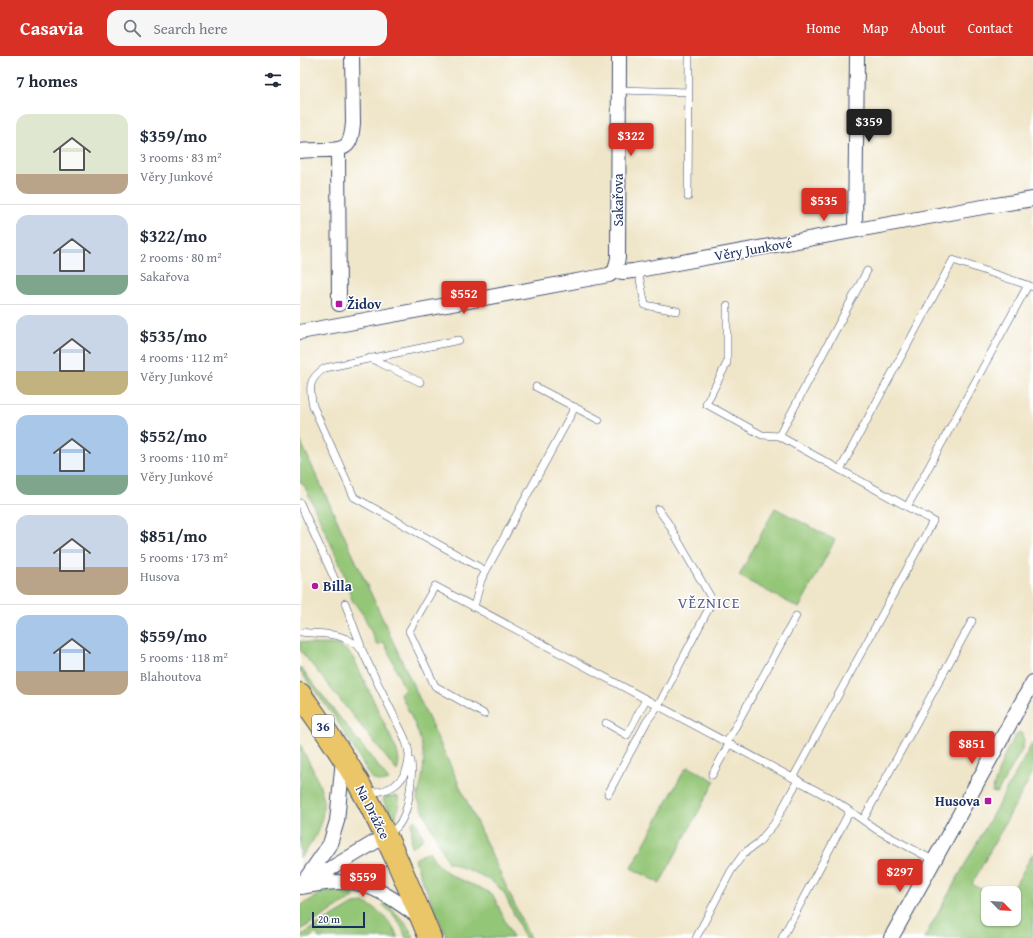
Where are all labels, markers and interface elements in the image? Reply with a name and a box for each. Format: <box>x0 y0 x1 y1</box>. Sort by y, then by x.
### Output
search box <box>107 10 387 46</box>
text: Casavia <box>20 14 83 42</box>
icon: search <box>121 17 143 39</box>
text: Search here <box>153 18 228 39</box>
text: Home <box>806 18 841 38</box>
text: Map <box>863 18 888 38</box>
text: About <box>910 18 946 38</box>
text: Contact <box>968 18 1013 38</box>
text: 7 homes <box>16 68 78 93</box>
icon: filters <box>262 69 284 91</box>
pin: $359 <box>845 109 893 143</box>
text: $359 <box>856 112 882 131</box>
text: $359/mo <box>140 123 207 148</box>
pin: $322 <box>607 123 655 157</box>
text: $322 <box>618 126 644 145</box>
icon: home <box>48 130 96 178</box>
text: 3 rooms · 83 m² <box>140 148 222 167</box>
text: Věry Junkové <box>140 167 213 186</box>
street label: Sakařova <box>608 173 628 227</box>
pin: $535 <box>800 188 848 222</box>
text: $535 <box>811 191 837 210</box>
text: $322/mo <box>140 223 207 248</box>
icon: home <box>48 231 96 279</box>
street label: Věry Junkové <box>713 232 794 266</box>
text: 2 rooms · 80 m² <box>140 248 222 267</box>
text: Sakařova <box>140 267 189 286</box>
pin: $552 <box>440 281 488 315</box>
text: $552 <box>451 284 477 303</box>
place label: Židov <box>347 294 382 314</box>
marker: Židov <box>334 299 344 309</box>
text: $535/mo <box>140 323 207 348</box>
icon: home <box>48 331 96 379</box>
text: 4 rooms · 112 m² <box>140 348 228 367</box>
text: Věry Junkové <box>140 367 213 386</box>
text: $552/mo <box>140 423 207 448</box>
icon: home <box>48 431 96 479</box>
text: 3 rooms · 110 m² <box>140 448 228 467</box>
text: Věry Junkové <box>140 467 213 486</box>
text: $851/mo <box>140 523 207 548</box>
icon: home <box>48 531 96 579</box>
text: 5 rooms · 173 m² <box>140 548 228 567</box>
text: Husova <box>140 567 180 586</box>
place label: Billa <box>323 576 353 596</box>
marker: Billa <box>310 581 320 591</box>
district label: VĚZNICE <box>678 592 740 613</box>
text: $559/mo <box>140 623 207 648</box>
icon: home <box>48 631 96 679</box>
text: 5 rooms · 118 m² <box>140 648 228 667</box>
text: Blahoutova <box>140 667 201 686</box>
road number: 36 <box>312 715 334 737</box>
pin: $851 <box>948 731 996 765</box>
text: $851 <box>959 734 985 753</box>
street label: Na Drážce <box>351 781 395 843</box>
place label: Husova <box>935 791 981 811</box>
marker: Husova <box>983 796 993 806</box>
pin: $297 <box>876 859 924 893</box>
text: $297 <box>887 862 913 881</box>
pin: $559 <box>339 864 387 898</box>
text: $559 <box>350 867 376 886</box>
north arrow <box>981 886 1021 926</box>
map controls <box>981 886 1021 926</box>
scale bar <box>312 910 365 929</box>
text: 20 m <box>318 911 340 927</box>

